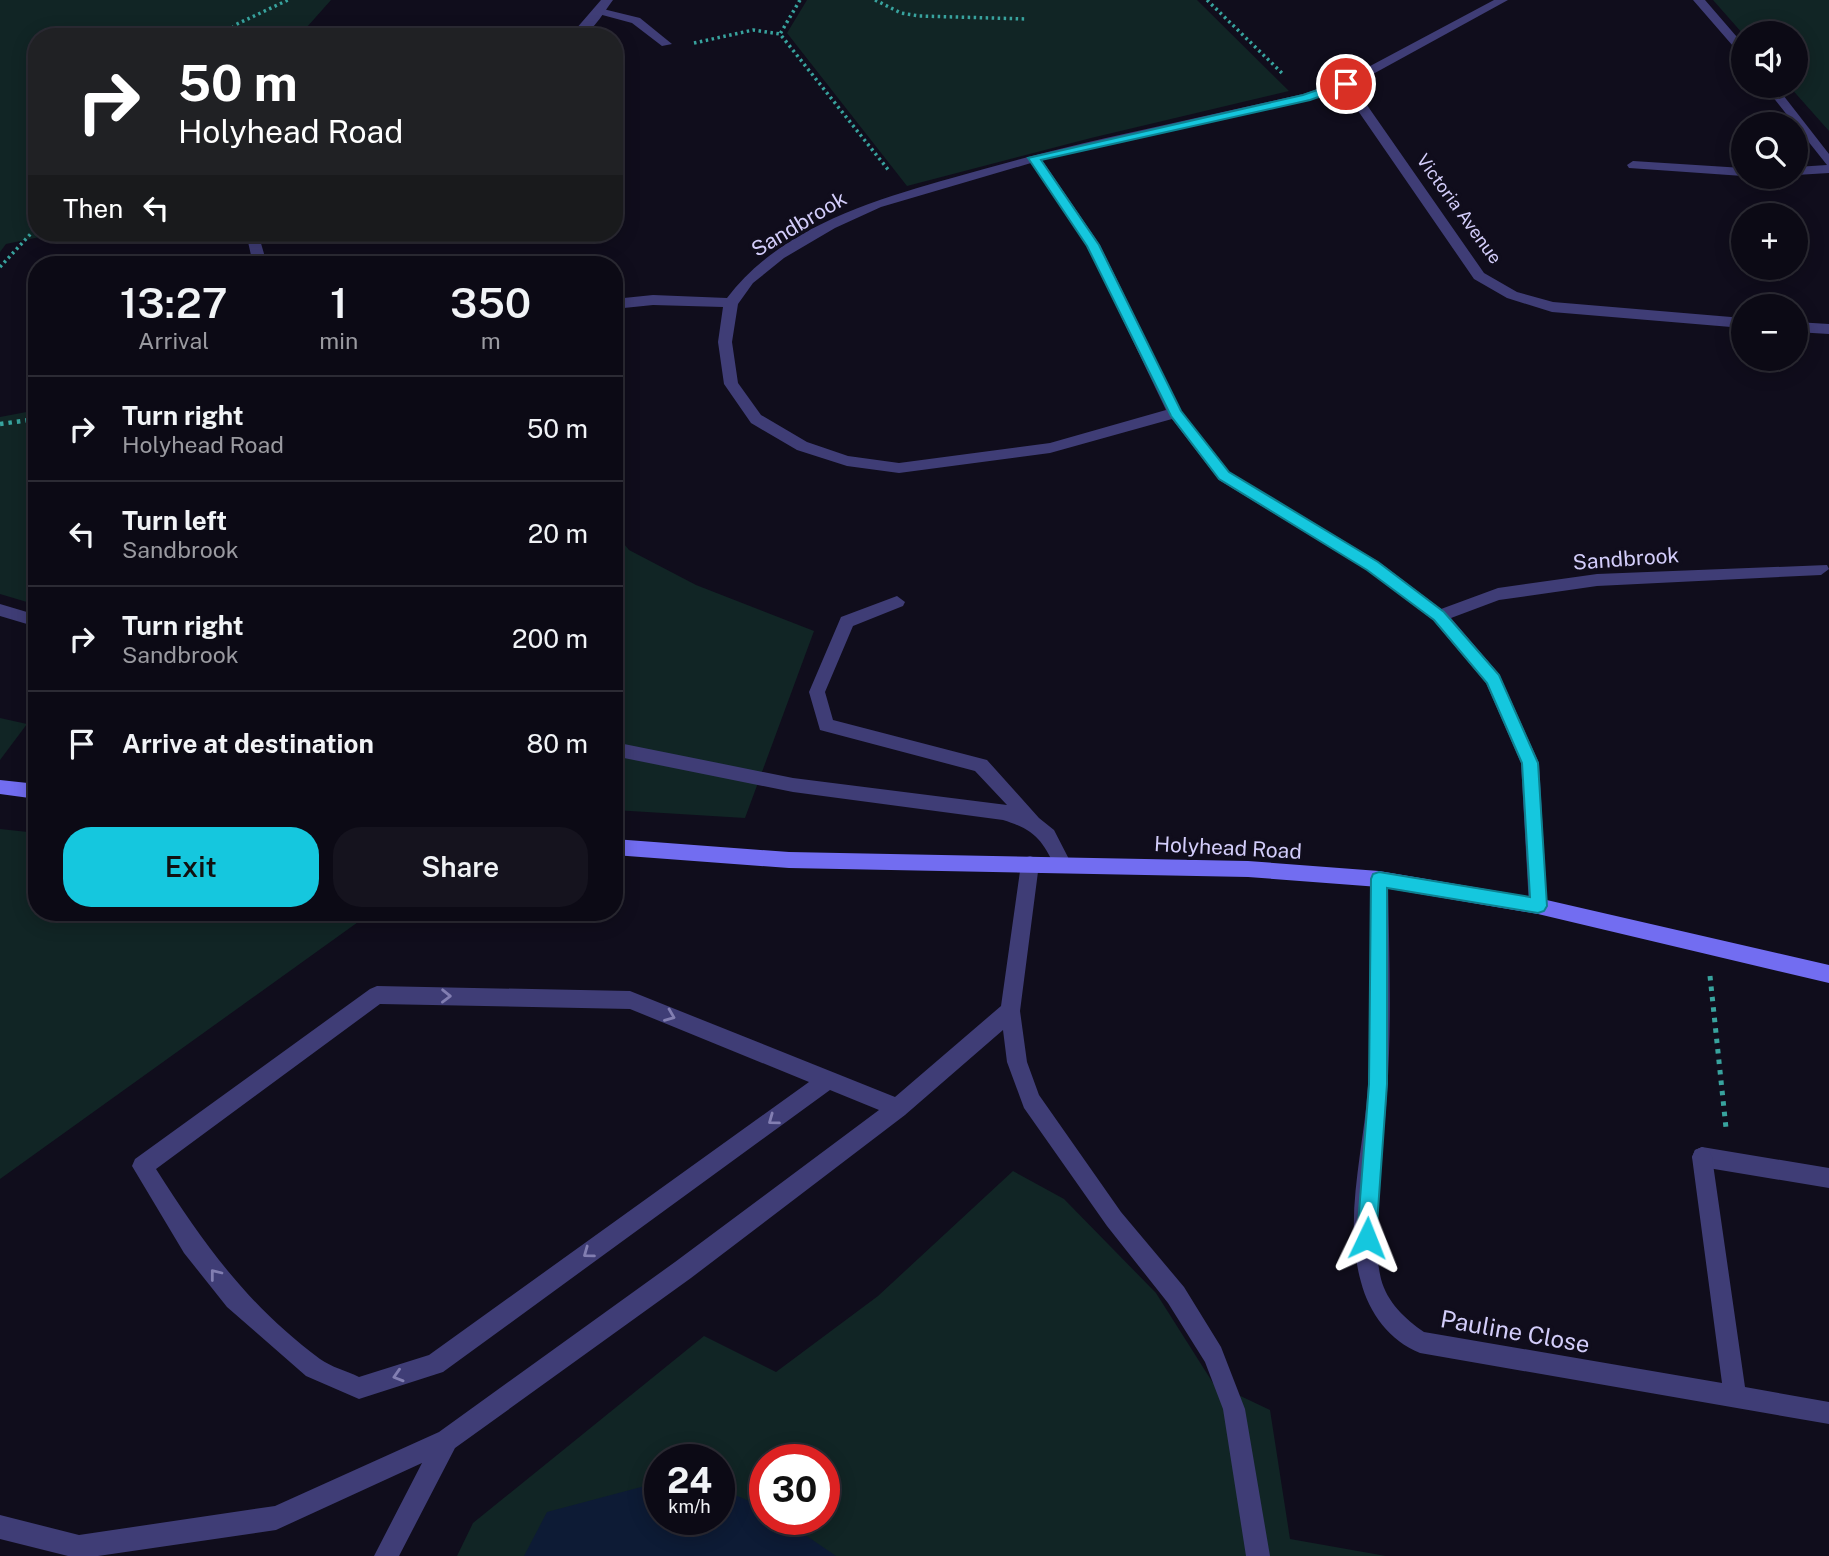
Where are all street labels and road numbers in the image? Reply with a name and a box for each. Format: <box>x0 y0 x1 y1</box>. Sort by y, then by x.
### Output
street label: Victoria Avenue <box>1413 150 1506 268</box>
street label: Sandbrook <box>747 185 851 262</box>
street label: Sandbrook <box>1572 542 1680 575</box>
street label: Holyhead Road <box>1154 831 1303 864</box>
street label: Pauline Close <box>1438 1304 1592 1358</box>

